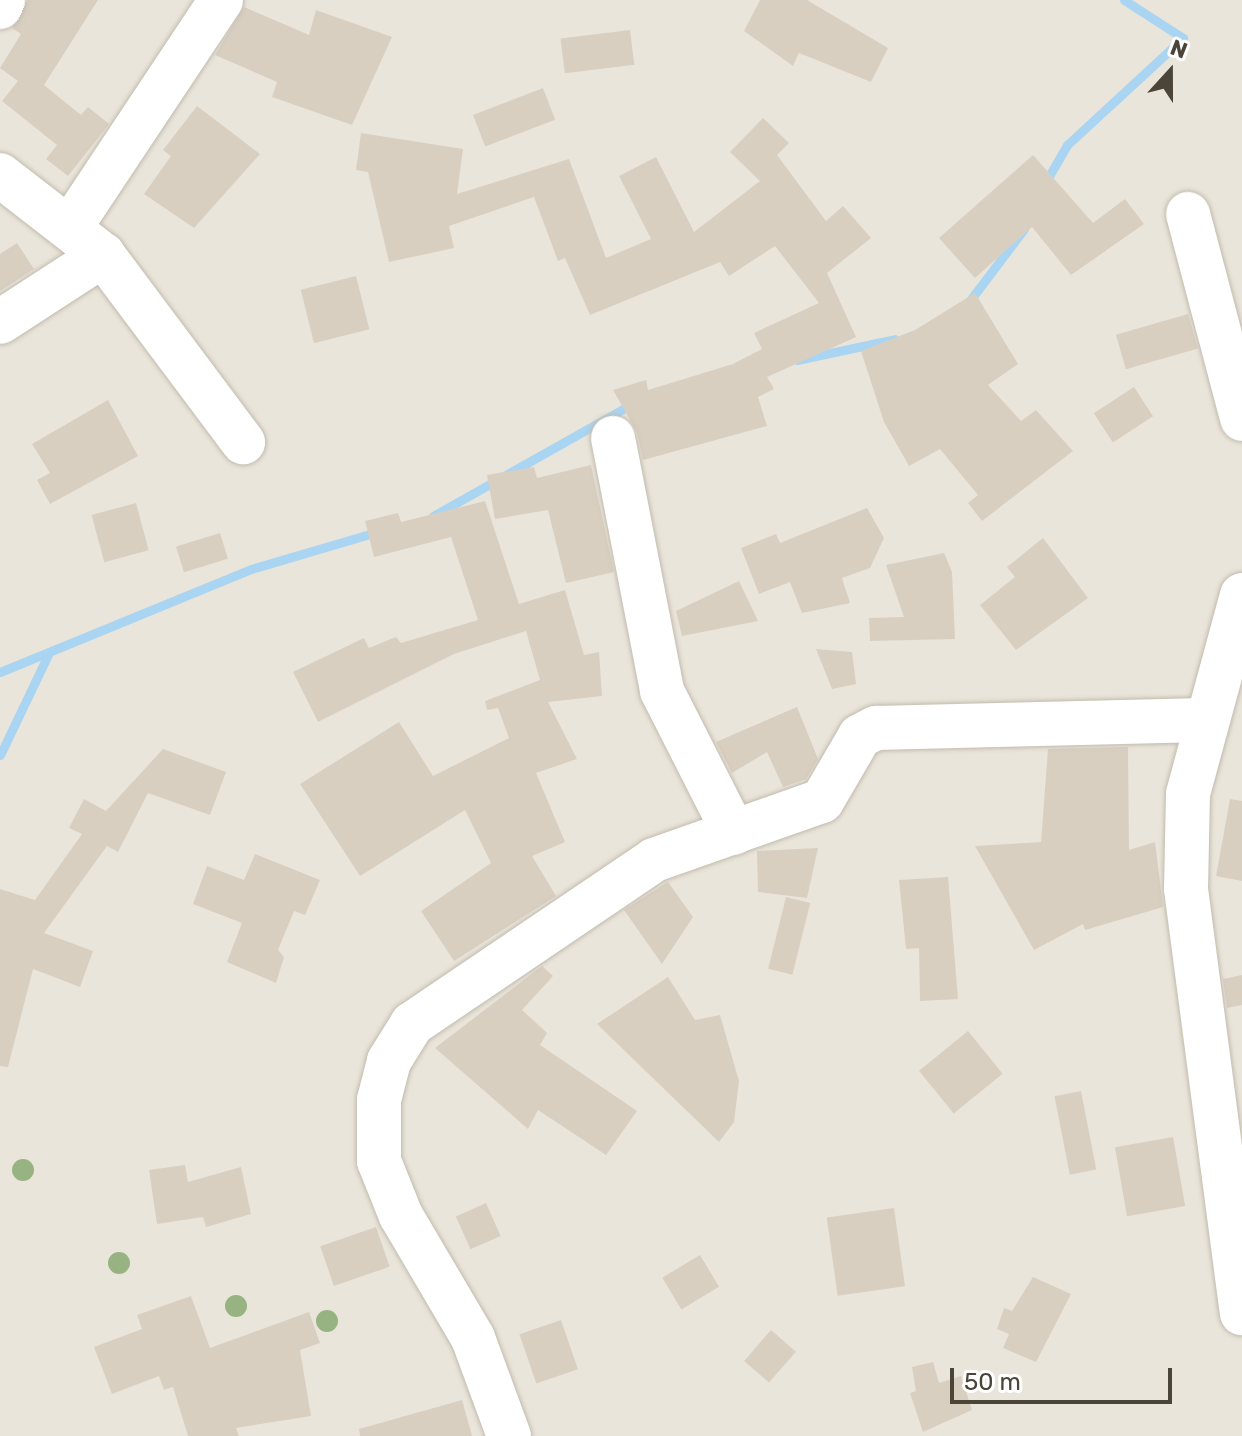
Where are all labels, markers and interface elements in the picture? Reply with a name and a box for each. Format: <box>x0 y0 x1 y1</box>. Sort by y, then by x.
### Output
north arrow <box>1130 32 1210 112</box>
text: N <box>1167 34 1191 65</box>
scale bar <box>954 1352 1176 1402</box>
text: 50 m <box>964 1368 1021 1396</box>

